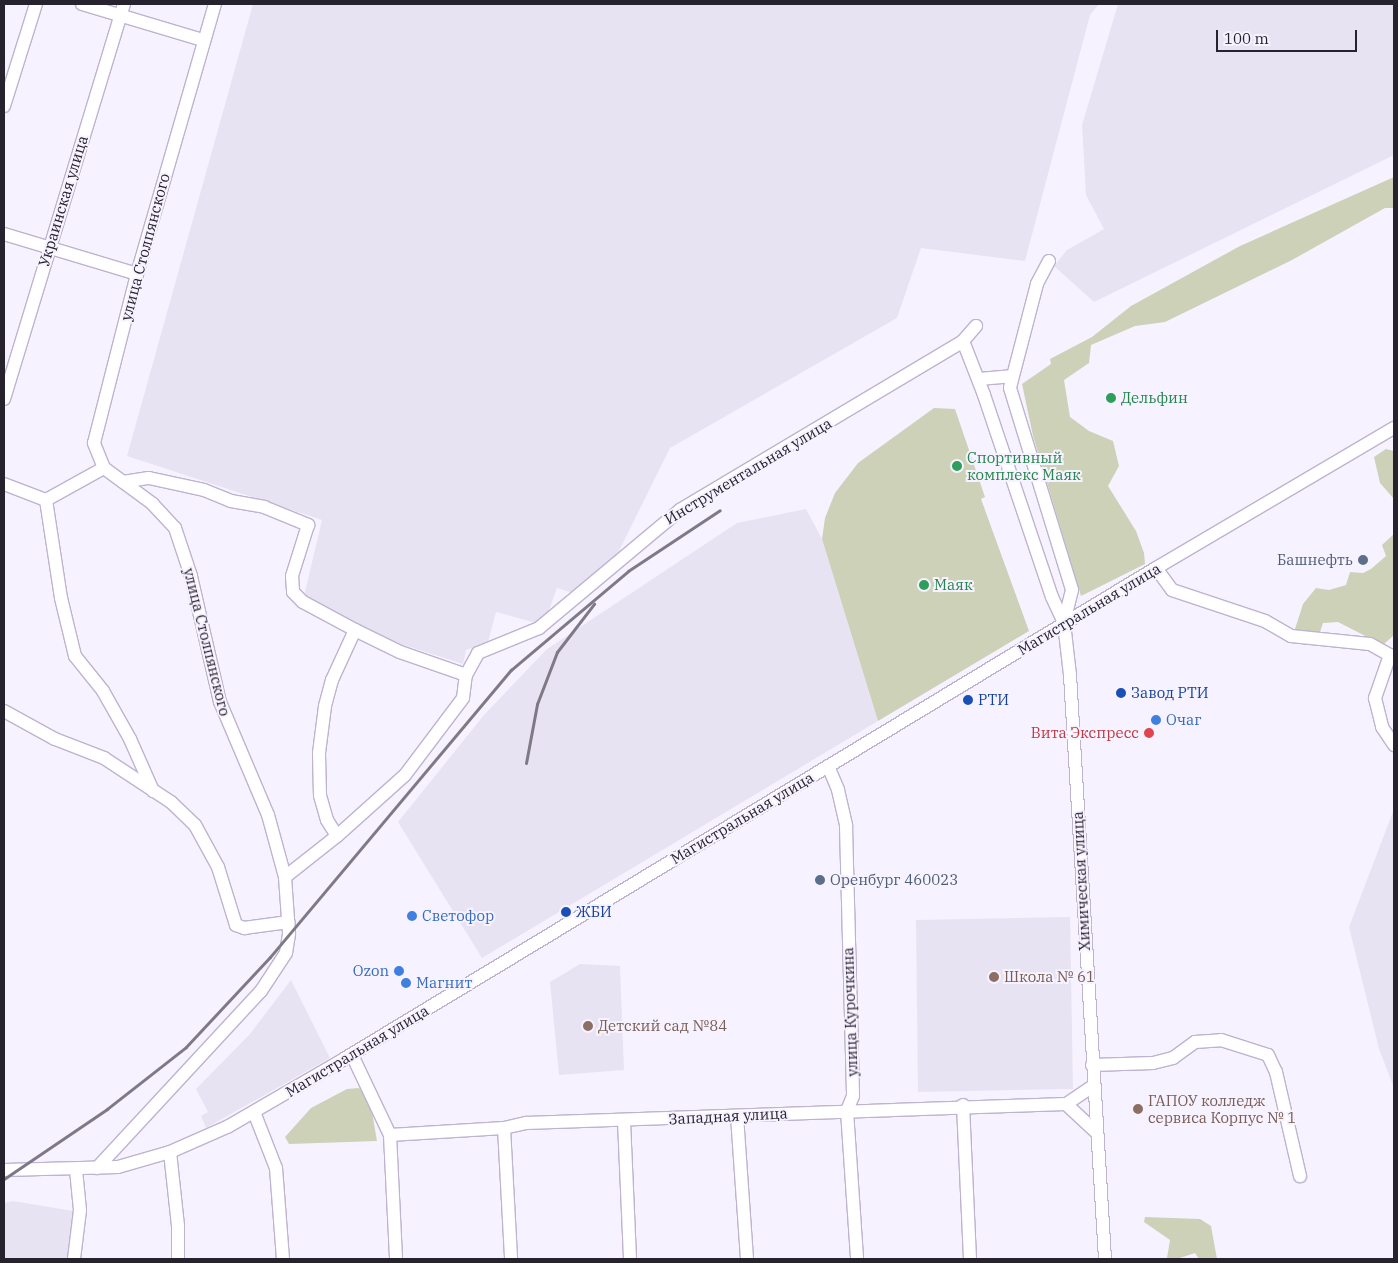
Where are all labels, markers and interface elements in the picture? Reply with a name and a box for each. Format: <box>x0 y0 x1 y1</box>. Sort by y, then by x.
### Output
scale bar <box>1218 20 1359 52</box>
text: 100 m <box>1224 29 1269 48</box>
street label: Украинская улица <box>34 133 92 269</box>
street label: улица Столпянского <box>117 171 173 323</box>
place label: Дельфин <box>1121 389 1188 407</box>
marker: Дельфин <box>1105 392 1117 404</box>
street label: Инструментальная улица <box>661 414 835 528</box>
place label: Спортивный комплекс Маяк <box>967 448 1081 483</box>
marker: Спортивный комплекс Маяк <box>951 460 963 472</box>
place label: Башнефть <box>1277 551 1353 569</box>
marker: Башнефть <box>1357 554 1369 566</box>
street label: Магистральная улица <box>1014 559 1164 659</box>
street label: улица Столпянского <box>180 566 234 718</box>
place label: Маяк <box>934 576 973 594</box>
marker: Маяк <box>918 579 930 591</box>
place label: Завод РТИ <box>1131 684 1209 702</box>
marker: Завод РТИ <box>1115 687 1127 699</box>
place label: РТИ <box>978 691 1009 709</box>
marker: РТИ <box>962 694 974 706</box>
place label: Очаг <box>1166 711 1202 729</box>
marker: Очаг <box>1150 714 1162 726</box>
place label: Вита Экспресс <box>1031 724 1139 742</box>
marker: Вита Экспресс <box>1143 727 1155 739</box>
street label: Магистральная улица <box>667 768 817 868</box>
street label: Химическая улица <box>1068 811 1094 951</box>
place label: Оренбург 460023 <box>830 871 958 889</box>
marker: Оренбург 460023 <box>814 874 826 886</box>
place label: ЖБИ <box>576 903 612 921</box>
marker: ЖБИ <box>560 906 572 918</box>
place label: Светофор <box>422 907 494 925</box>
marker: Светофор <box>406 910 418 922</box>
street label: улица Курочкина <box>839 947 861 1077</box>
place label: Ozon <box>353 962 389 980</box>
marker: Ozon <box>393 965 405 977</box>
place label: Школа № 61 <box>1004 968 1095 986</box>
marker: Школа № 61 <box>988 971 1000 983</box>
place label: Магнит <box>416 974 472 992</box>
marker: Магнит <box>400 977 412 989</box>
street label: Магистральная улица <box>282 1001 432 1101</box>
place label: Детский сад №84 <box>598 1017 727 1035</box>
marker: Детский сад №84 <box>582 1020 594 1032</box>
place label: ГАПОУ колледж сервиса Корпус № 1 <box>1148 1091 1296 1126</box>
marker: ГАПОУ колледж сервиса Корпус № 1 <box>1132 1103 1144 1115</box>
street label: Западная улица <box>668 1104 788 1128</box>

